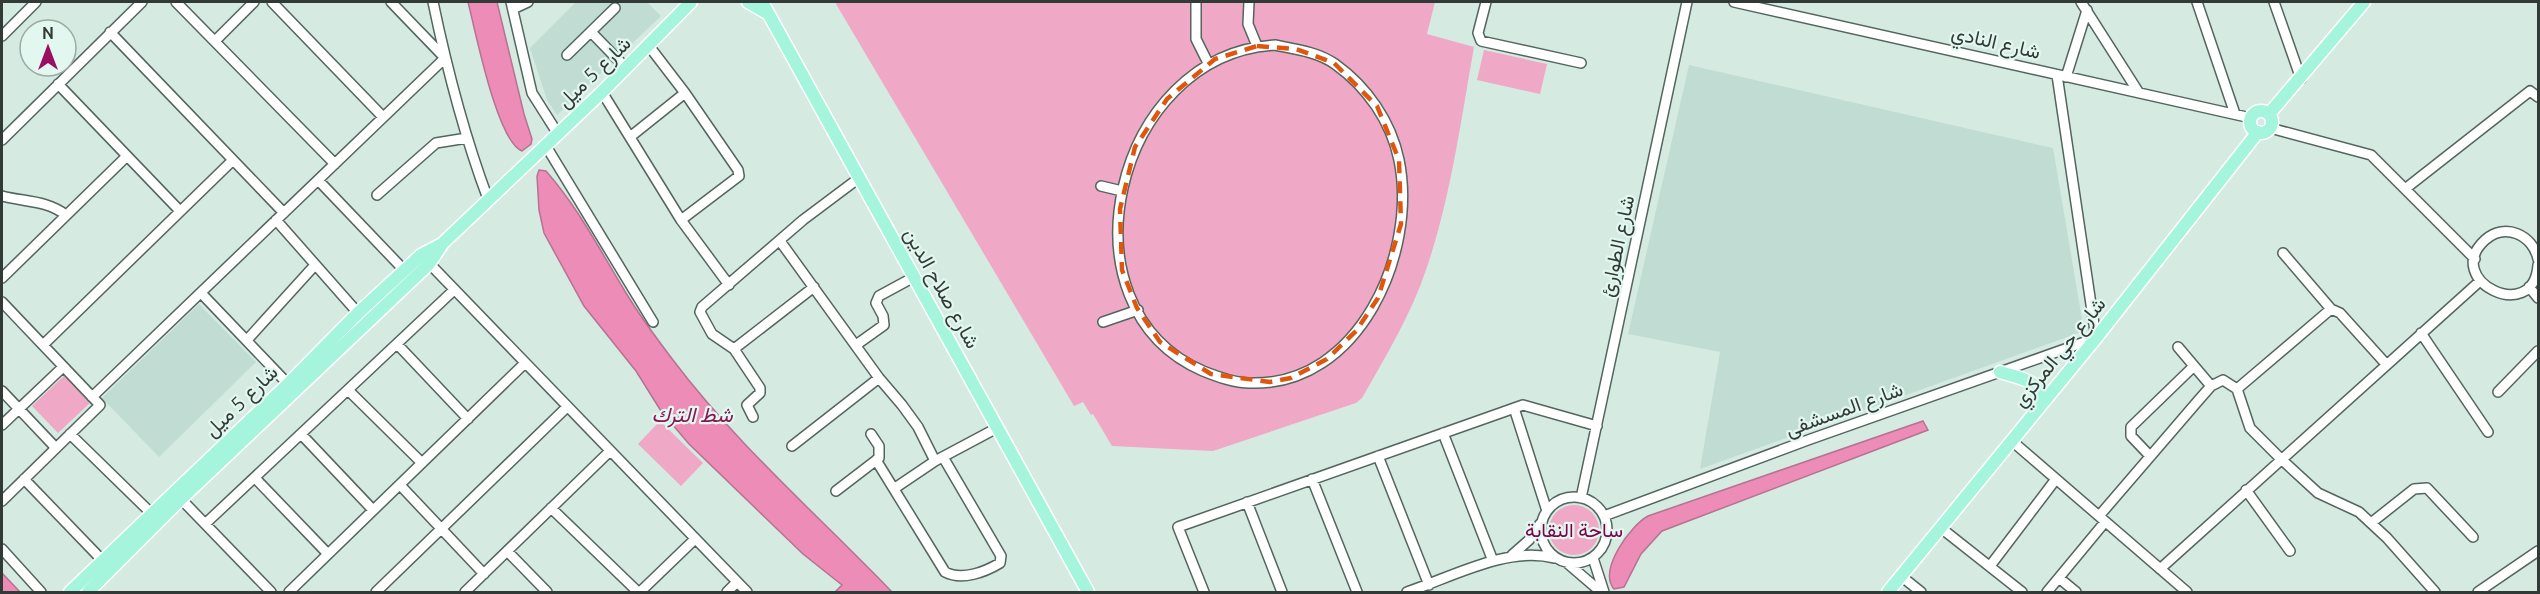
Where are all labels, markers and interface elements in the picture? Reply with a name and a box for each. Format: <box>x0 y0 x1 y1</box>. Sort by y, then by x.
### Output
north arrow <box>18 18 78 78</box>
street label: شارع النادي <box>1948 20 2043 69</box>
text: N <box>42 24 54 42</box>
street label: شارع 5 ميل <box>552 31 637 114</box>
street label: شارع الطوارئ <box>1595 193 1641 299</box>
street label: شارع صلاح الدين <box>897 224 985 353</box>
street label: شارع حي المركزي <box>2007 292 2114 415</box>
street label: شارع 5 ميل <box>199 360 284 443</box>
street label: شارع المسشفى <box>1782 377 1907 443</box>
water label: شط الترك <box>651 402 733 428</box>
park label: ساحة النقابة <box>1525 518 1623 542</box>

